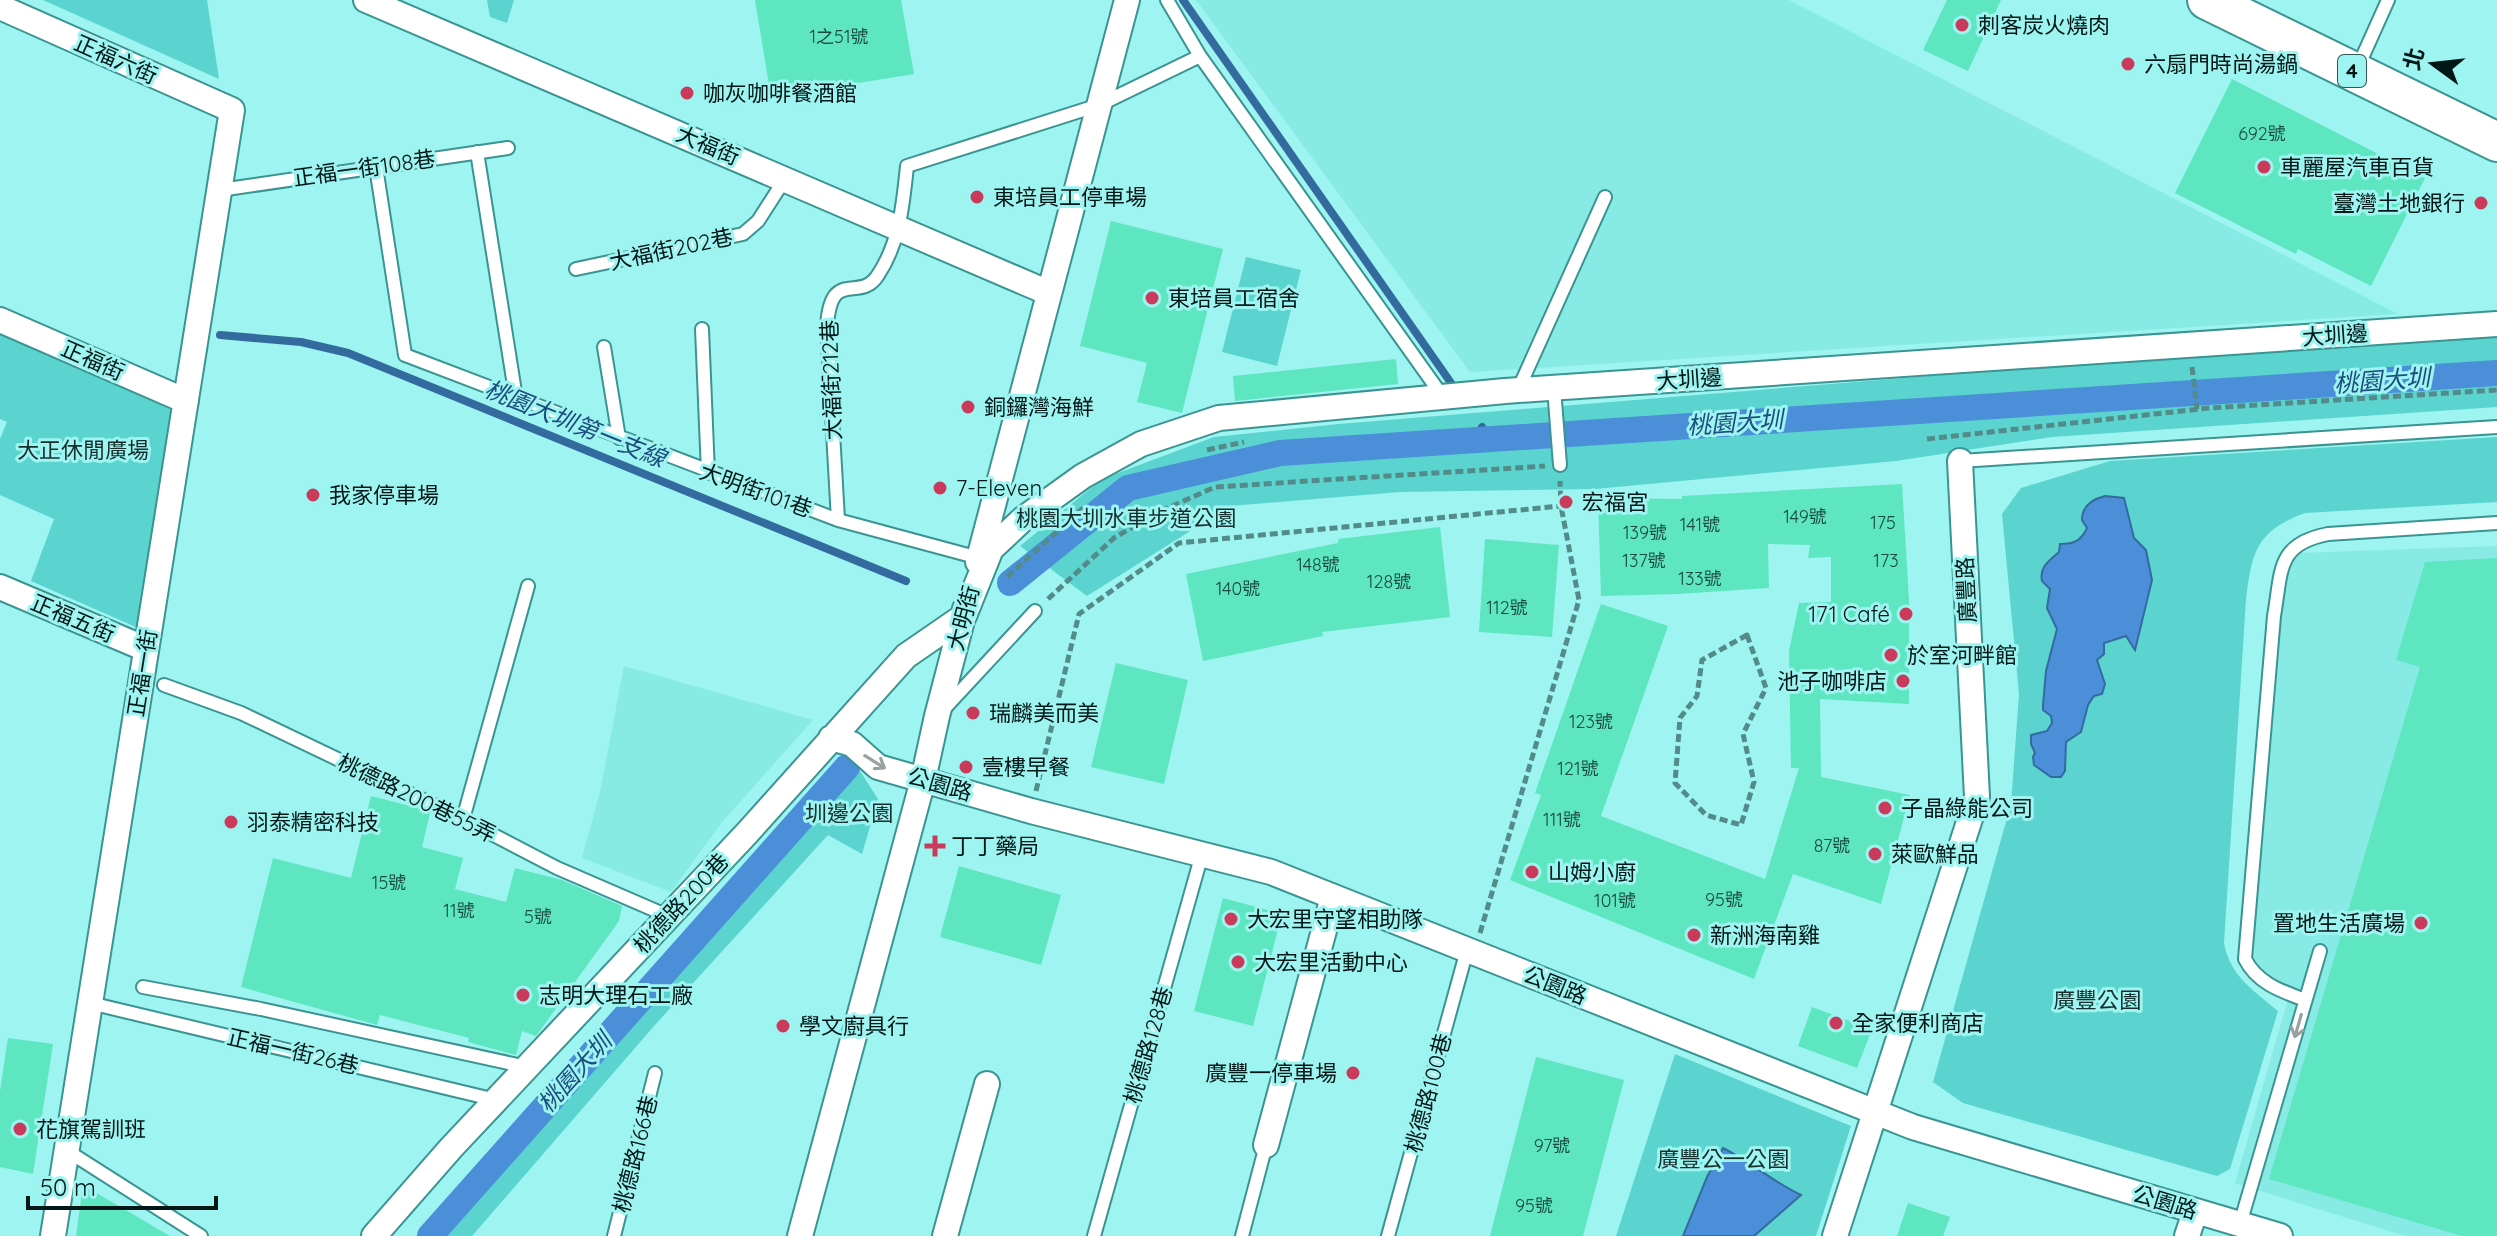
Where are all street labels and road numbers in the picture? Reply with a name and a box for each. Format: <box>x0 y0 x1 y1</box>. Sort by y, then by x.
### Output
street label: 正福六街 <box>70 28 162 90</box>
road number: 4 <box>2338 55 2366 87</box>
street label: 大福街 <box>672 119 744 171</box>
street label: 正福一街108巷 <box>291 144 437 192</box>
street label: 大福街202巷 <box>607 222 735 276</box>
street label: 大福街212巷 <box>815 319 847 441</box>
street label: 大圳邊 <box>2301 319 2369 351</box>
street label: 正福街 <box>57 334 129 386</box>
street label: 大圳邊 <box>1655 363 1723 395</box>
street label: 大明街101巷 <box>696 457 816 523</box>
street label: 廣豐路 <box>1950 556 1982 624</box>
street label: 大明街 <box>941 582 985 654</box>
street label: 正福五街 <box>27 588 119 648</box>
street label: 正福一街 <box>121 627 163 719</box>
street label: 桃德路200巷55弄 <box>333 748 501 848</box>
street label: 公園路 <box>904 761 976 807</box>
street label: 桃德路200巷 <box>628 847 734 959</box>
street label: 公園路 <box>1519 960 1591 1010</box>
street label: 桃德路128巷 <box>1118 983 1178 1107</box>
street label: 正福一街26巷 <box>225 1022 361 1080</box>
street label: 桃德路100巷 <box>1399 1030 1457 1156</box>
street label: 桃德路166巷 <box>607 1092 663 1216</box>
street label: 公園路 <box>2129 1179 2201 1225</box>

